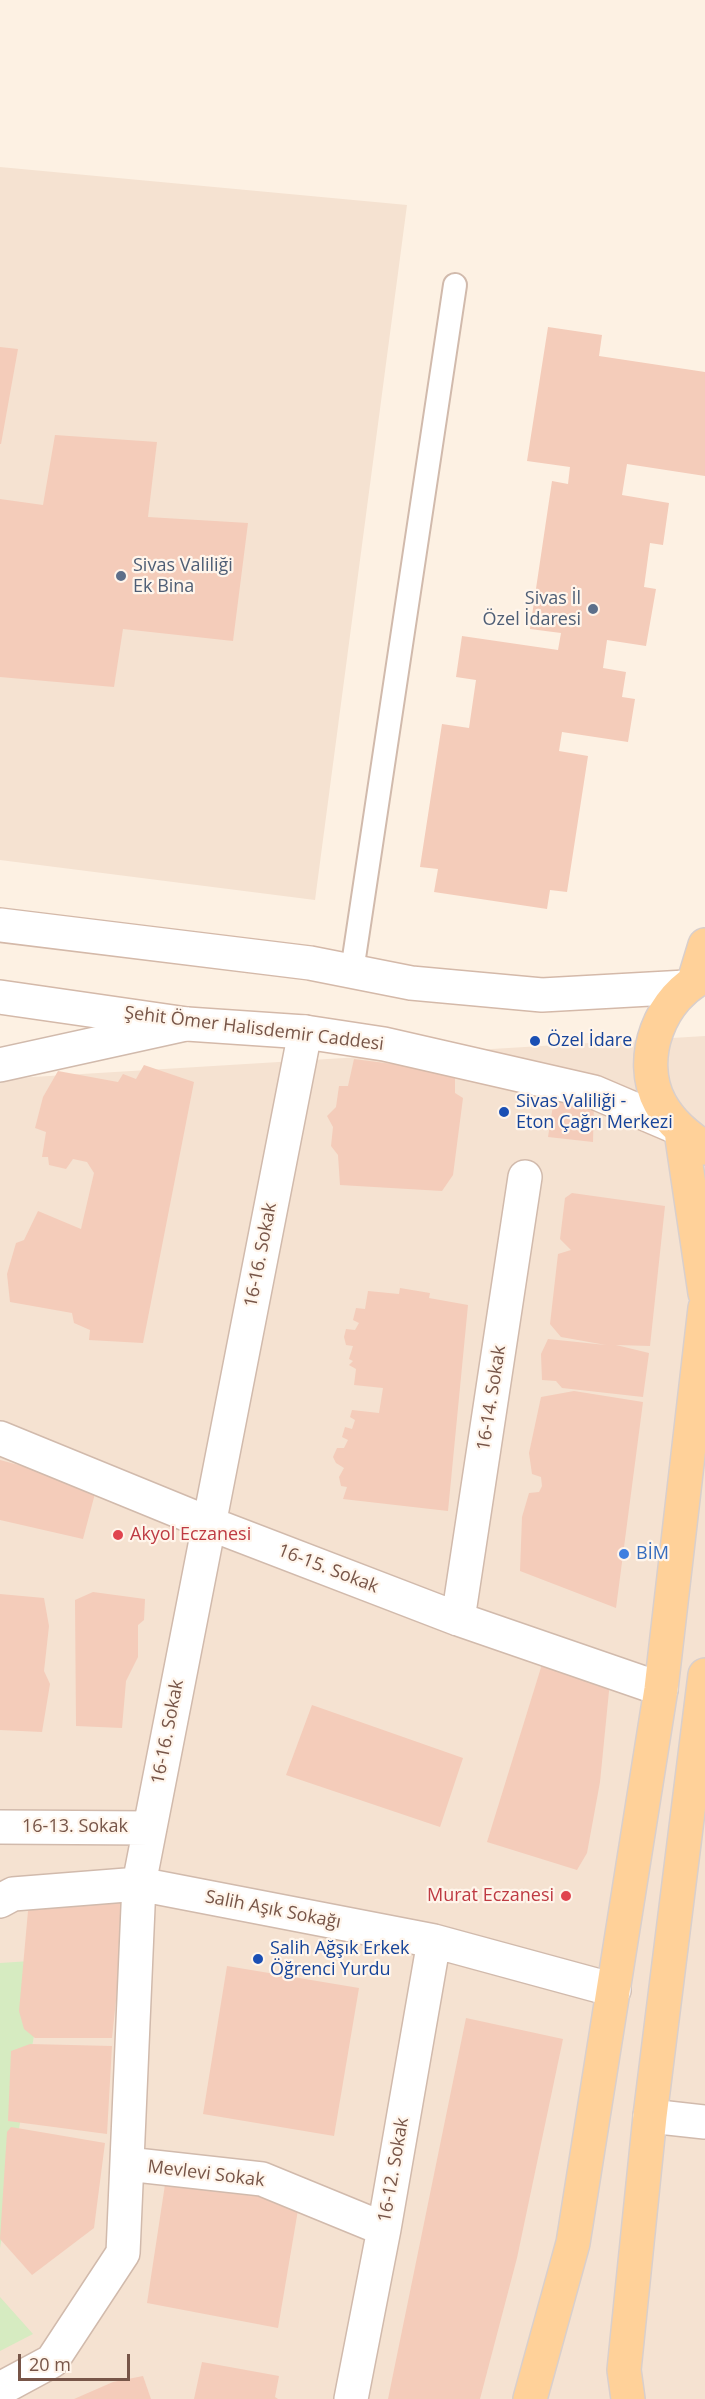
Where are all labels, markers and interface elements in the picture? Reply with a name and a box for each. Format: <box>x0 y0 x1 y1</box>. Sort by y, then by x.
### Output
place label: Sivas Valiliği Ek Bina <box>133 555 233 598</box>
marker: Sivas Valiliği Ek Bina <box>114 569 128 583</box>
place label: Sivas İl Özel İdaresi <box>483 588 581 630</box>
marker: Sivas İl Özel İdaresi <box>586 602 600 616</box>
street label: Şehit Ömer Halisdemir Caddesi <box>123 1002 385 1056</box>
place label: Özel İdare <box>547 1030 632 1052</box>
marker: Özel İdare <box>528 1034 542 1048</box>
place label: Sivas Valiliği - Eton Çağrı Merkezi <box>516 1091 673 1134</box>
marker: Sivas Valiliği - Eton Çağrı Merkezi <box>497 1105 511 1119</box>
street label: 16-16. Sokak <box>240 1201 282 1309</box>
street label: 16-14. Sokak <box>473 1344 511 1452</box>
place label: Akyol Eczanesi <box>130 1524 251 1546</box>
marker: Akyol Eczanesi <box>111 1528 125 1542</box>
street label: 16-15. Sokak <box>275 1540 381 1598</box>
place label: BİM <box>636 1543 669 1565</box>
marker: BİM <box>617 1547 631 1561</box>
street label: 16-16. Sokak <box>147 1678 189 1786</box>
street label: 16-13. Sokak <box>22 1816 128 1838</box>
place label: Murat Eczanesi <box>427 1885 554 1907</box>
street label: Salih Aşık Sokağı <box>203 1886 343 1934</box>
marker: Murat Eczanesi <box>559 1889 573 1903</box>
place label: Salih Ağşık Erkek Öğrenci Yurdu <box>270 1938 409 1980</box>
marker: Salih Ağşık Erkek Öğrenci Yurdu <box>251 1952 265 1966</box>
street label: 16-12. Sokak <box>374 2116 414 2224</box>
street label: Mevlevi Sokak <box>146 2156 266 2192</box>
scale bar <box>21 2342 134 2380</box>
text: 20 m <box>29 2352 71 2376</box>

